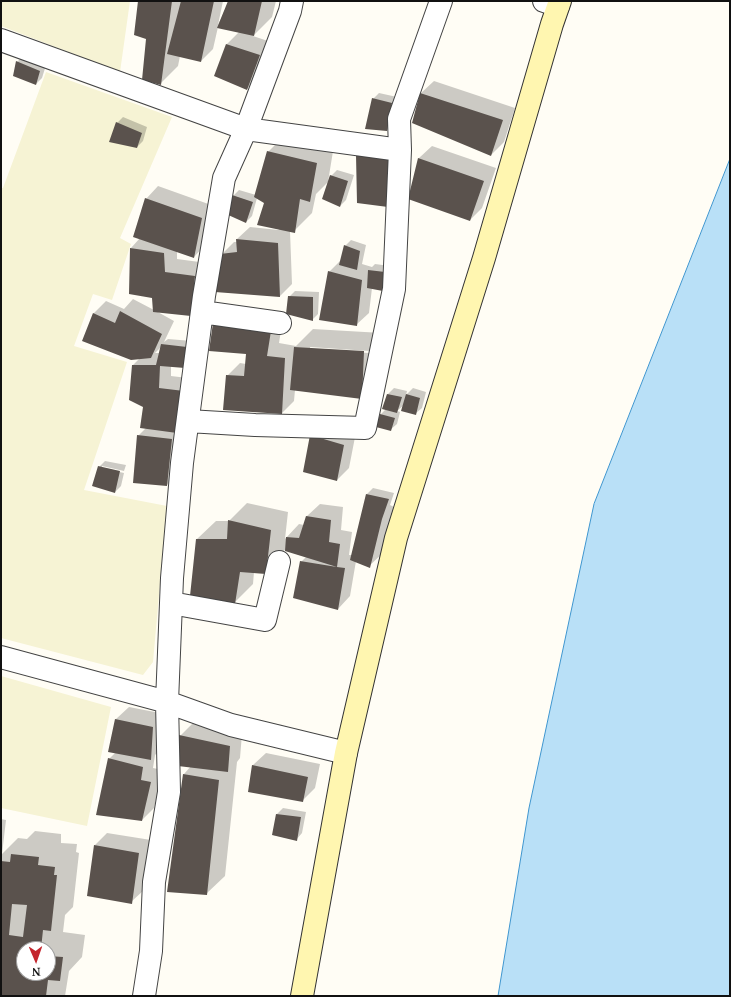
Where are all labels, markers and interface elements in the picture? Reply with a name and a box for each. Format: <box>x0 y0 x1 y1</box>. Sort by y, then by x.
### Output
north arrow <box>16 941 56 981</box>
text: N <box>32 965 41 980</box>

